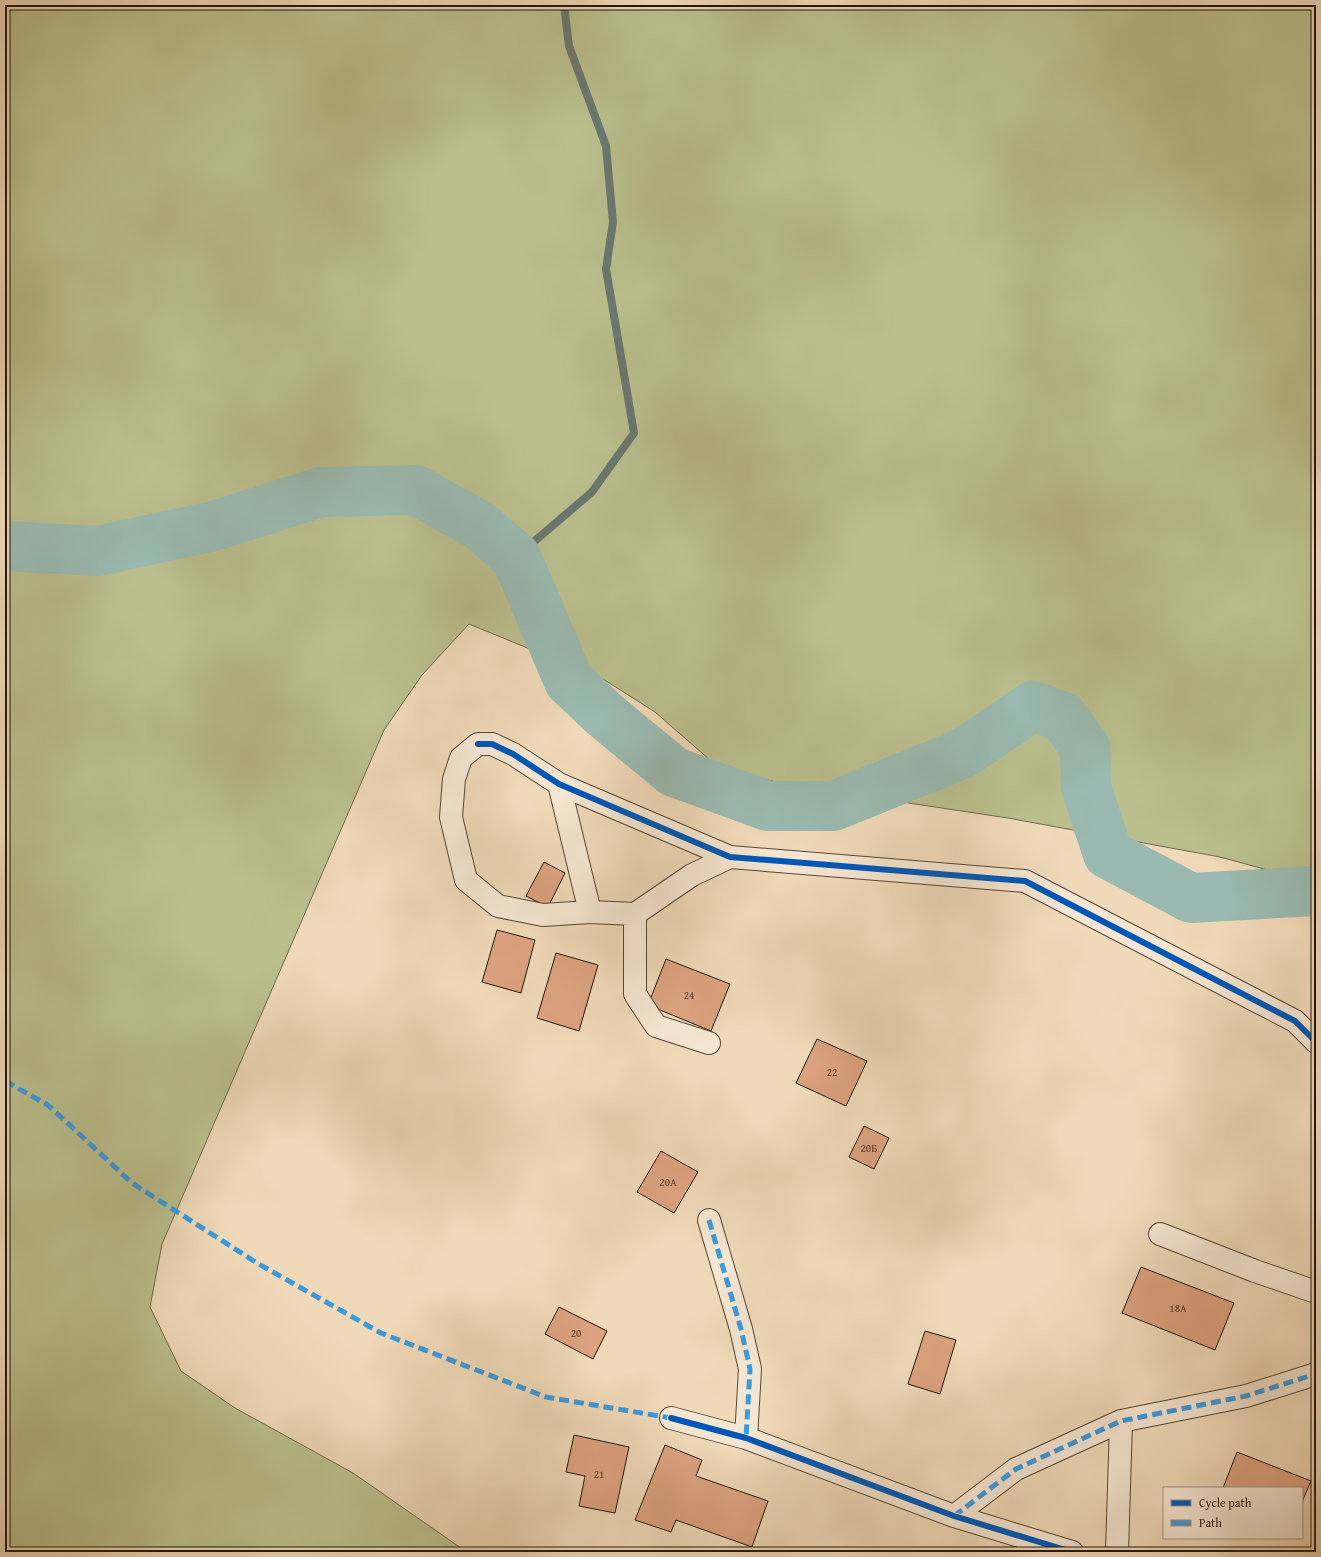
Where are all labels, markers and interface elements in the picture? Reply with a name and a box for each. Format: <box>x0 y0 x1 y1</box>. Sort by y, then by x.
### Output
house number: 24 <box>684 987 694 1003</box>
house number: 22 <box>827 1064 837 1080</box>
house number: 20Б <box>861 1140 877 1156</box>
house number: 20А <box>659 1174 677 1190</box>
house number: 18А <box>1169 1300 1187 1316</box>
house number: 20 <box>571 1325 581 1341</box>
house number: 21 <box>594 1466 604 1482</box>
legend <box>1163 1487 1303 1539</box>
text: Cycle path <box>1199 1494 1252 1511</box>
text: Path <box>1199 1514 1222 1531</box>

